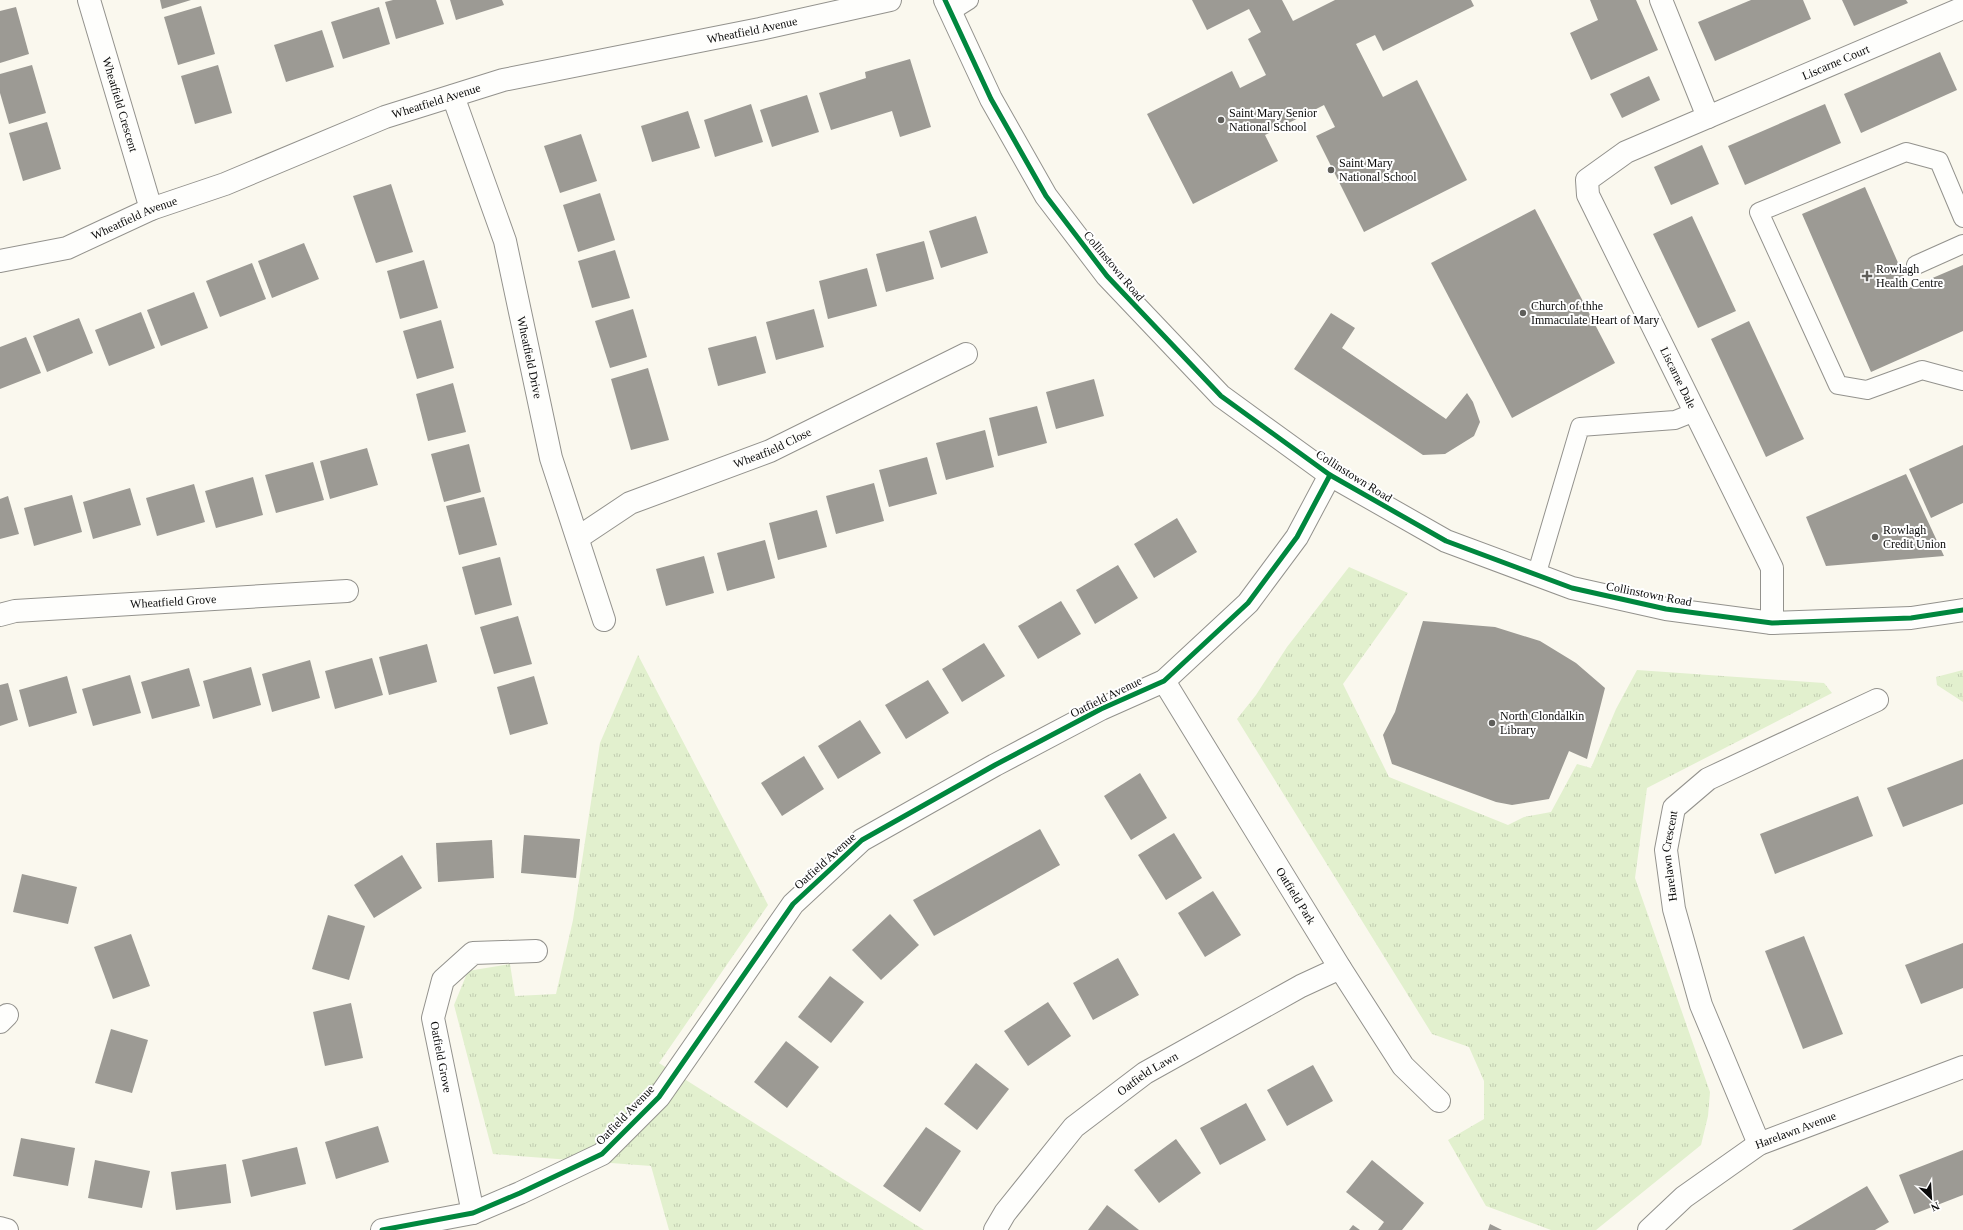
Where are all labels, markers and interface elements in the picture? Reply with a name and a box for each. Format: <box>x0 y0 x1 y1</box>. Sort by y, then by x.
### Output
street label: Wheatfield Avenue <box>706 14 799 46</box>
street label: Liscarne Court <box>1800 42 1872 83</box>
street label: Wheatfield Crescent <box>99 55 141 154</box>
street label: Wheatfield Avenue <box>390 81 482 121</box>
place label: Saint Mary Senior National School <box>1229 106 1317 134</box>
marker: Saint Mary Senior National School <box>1216 115 1226 125</box>
place label: Saint Mary National School <box>1339 156 1417 184</box>
marker: Saint Mary National School <box>1326 165 1336 175</box>
street label: Wheatfield Avenue <box>89 194 179 243</box>
street label: Collinstown Road <box>1081 228 1147 304</box>
place label: Rowlagh Health Centre <box>1876 262 1943 290</box>
marker: Rowlagh Health Centre <box>1861 270 1873 282</box>
place label: Church of thhe Immaculate Heart of Mary <box>1531 299 1659 327</box>
marker: Church of thhe Immaculate Heart of Mary <box>1518 308 1528 318</box>
street label: Wheatfield Drive <box>514 315 545 400</box>
street label: Liscarne Dale <box>1657 345 1699 411</box>
street label: Wheatfield Close <box>731 425 814 471</box>
street label: Collinstown Road <box>1313 447 1395 505</box>
place label: Rowlagh Credit Union <box>1883 523 1946 551</box>
marker: Rowlagh Credit Union <box>1870 532 1880 542</box>
street label: Collinstown Road <box>1605 579 1693 609</box>
street label: Wheatfield Grove <box>130 592 217 611</box>
street label: Oatfield Avenue <box>1068 674 1144 720</box>
place label: North Clondalkin Library <box>1500 709 1584 737</box>
marker: North Clondalkin Library <box>1487 718 1497 728</box>
street label: Harelawn Crescent <box>1659 809 1680 902</box>
street label: Oatfield Avenue <box>791 830 859 892</box>
street label: Oatfield Park <box>1273 865 1319 927</box>
street label: Oatfield Grove <box>427 1020 455 1094</box>
street label: Oatfield Lawn <box>1114 1049 1180 1099</box>
street label: Oatfield Avenue <box>593 1082 657 1148</box>
street label: Harelawn Avenue <box>1753 1109 1838 1152</box>
north arrow <box>1911 1178 1951 1218</box>
text: N <box>1929 1200 1941 1214</box>

